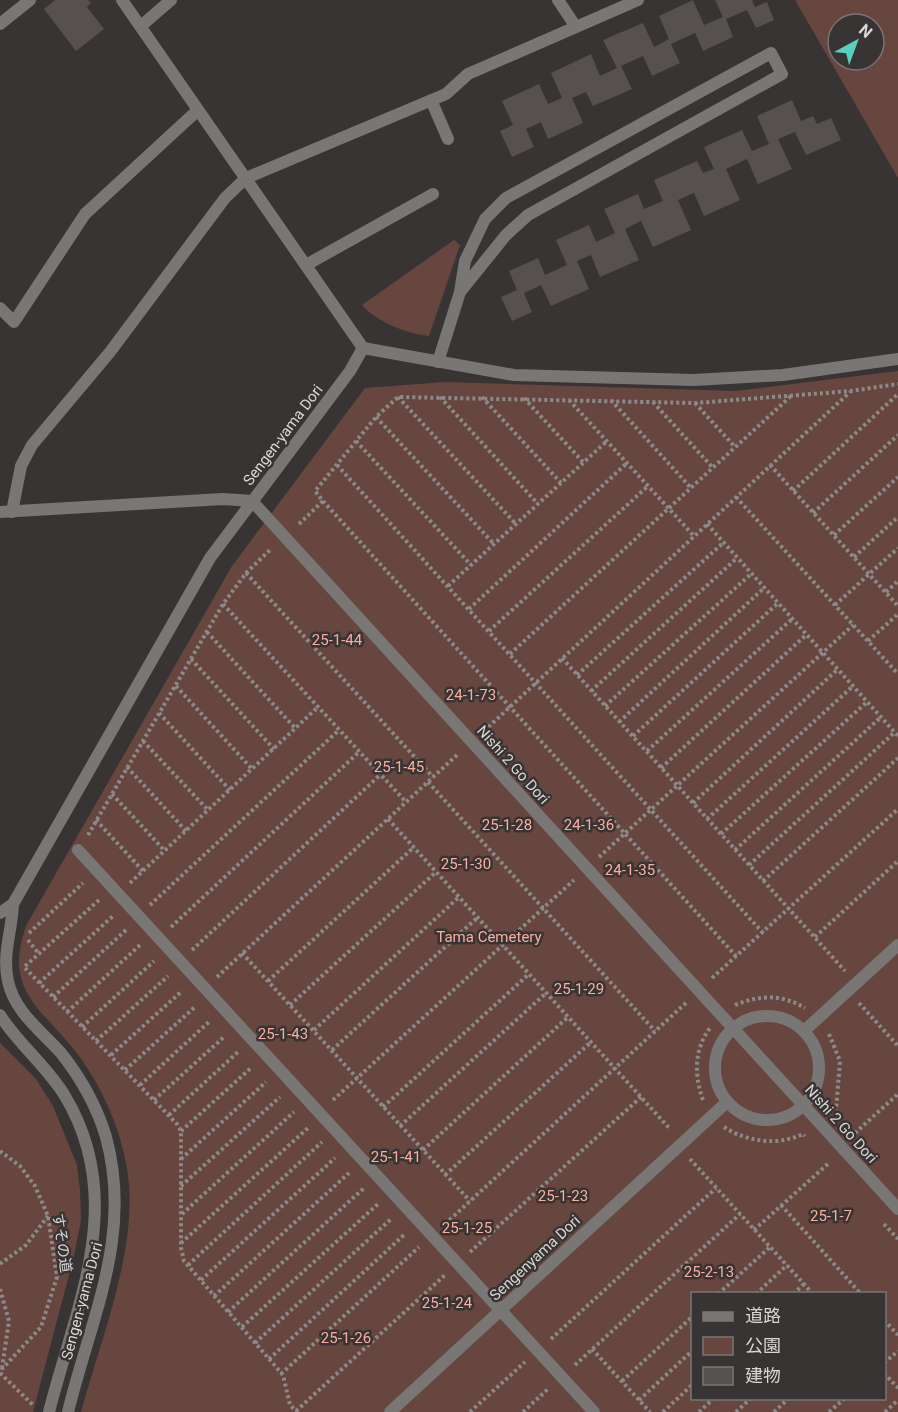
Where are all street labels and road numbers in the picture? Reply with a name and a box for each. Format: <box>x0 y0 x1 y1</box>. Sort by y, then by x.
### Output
street label: Sengen-yama Dori <box>239 381 327 489</box>
street label: Nishi 2 Go Dori <box>473 722 553 808</box>
street label: Nishi 2 Go Dori <box>801 1081 881 1167</box>
street label: Sengenyama Dori <box>486 1211 584 1305</box>
street label: すその道 <box>49 1212 75 1274</box>
street label: Sengen-yama Dori <box>58 1240 106 1362</box>

